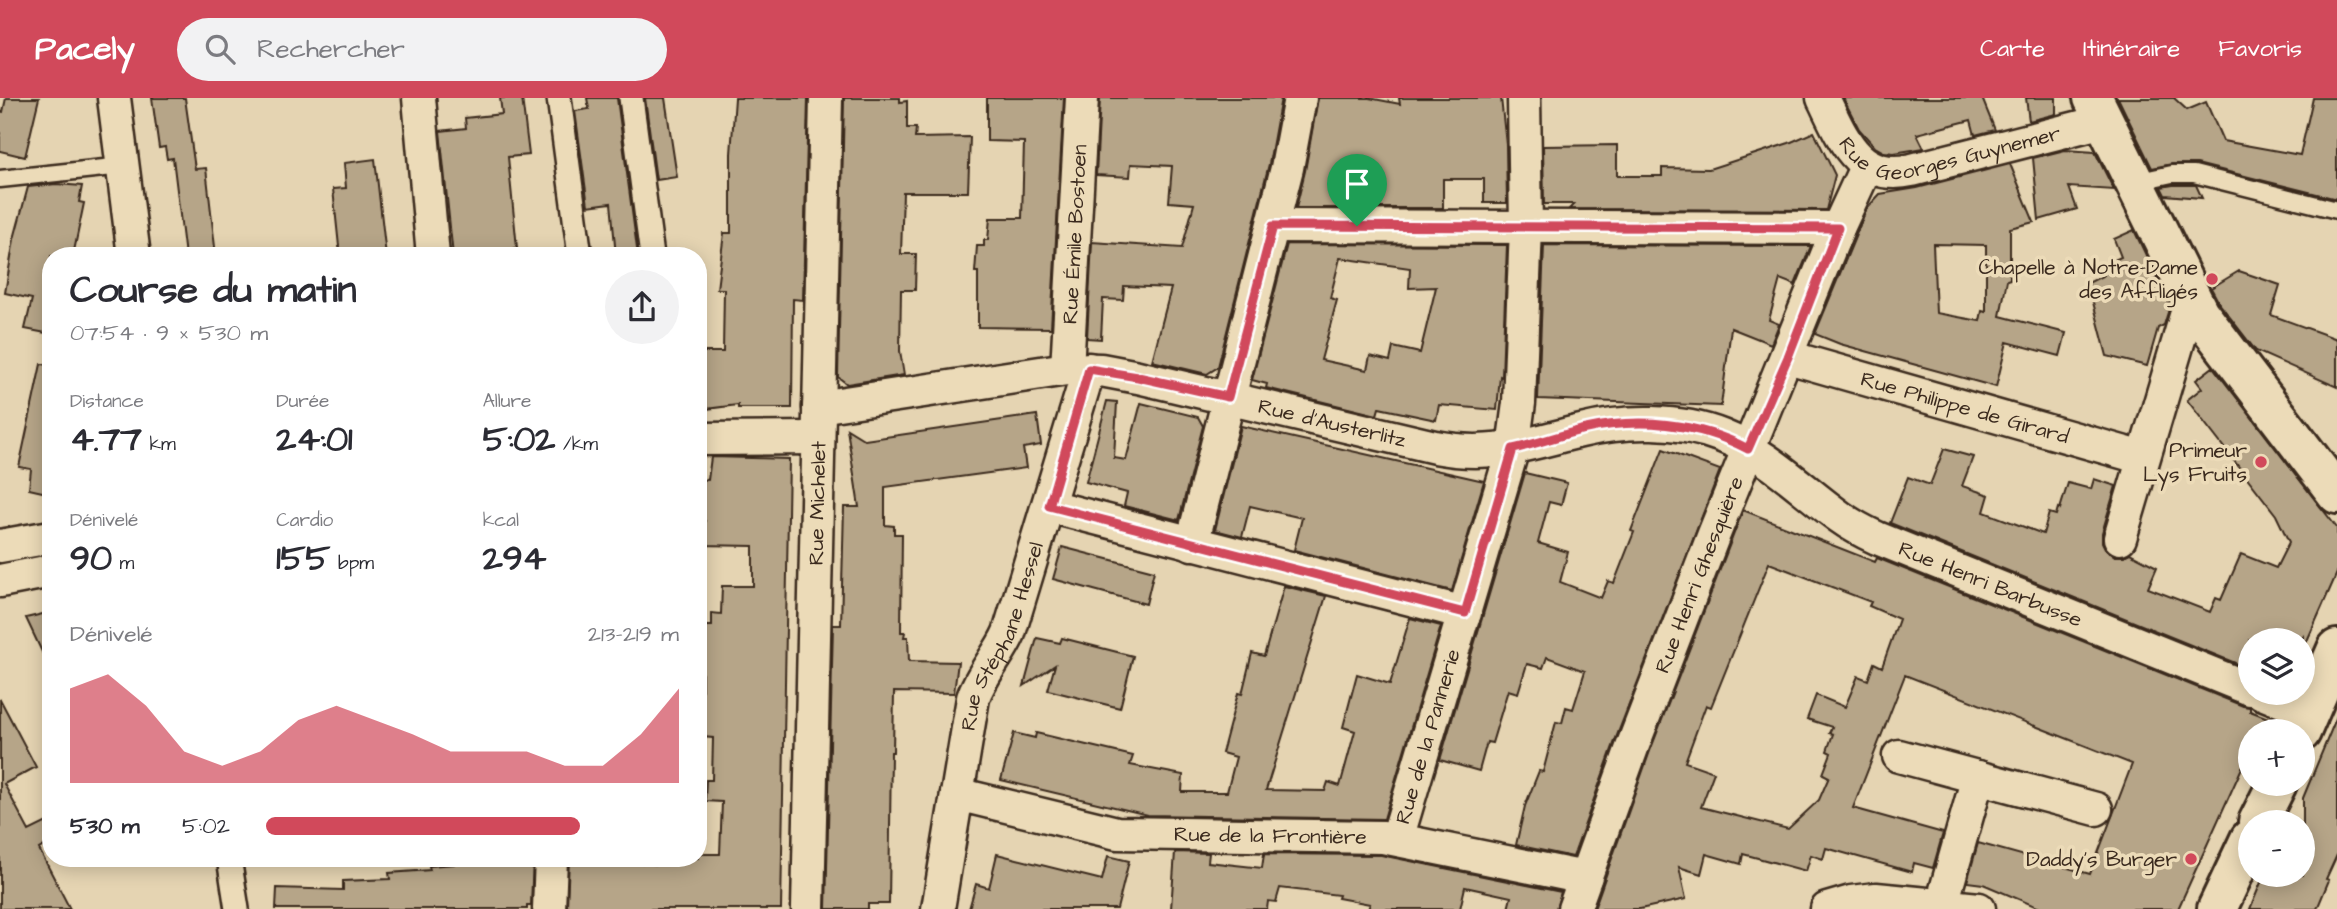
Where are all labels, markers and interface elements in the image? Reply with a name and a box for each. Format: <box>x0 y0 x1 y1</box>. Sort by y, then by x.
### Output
search box <box>177 18 667 81</box>
text: Pacely <box>35 26 135 72</box>
icon: search <box>201 30 239 68</box>
text: Rechercher <box>257 31 405 67</box>
text: Carte <box>1980 32 2045 66</box>
text: Itinéraire <box>2083 32 2180 66</box>
text: Favoris <box>2218 32 2302 66</box>
street label: Rue Georges Guynemer <box>1837 117 2071 143</box>
text: Rue Georges Guynemer <box>1832 118 2064 187</box>
street label: Rue Émile Bostoen <box>1055 144 1094 325</box>
pin <box>1327 154 1387 226</box>
icon: arrive <box>1338 165 1376 203</box>
place label: Chapelle à Notre-Dame des Affligés <box>1979 253 2198 308</box>
text: Course du matin <box>70 265 356 317</box>
button: share <box>605 270 679 344</box>
marker: Chapelle à Notre-Dame des Affligés <box>2204 271 2220 287</box>
text: 07:54 · 9 × 530 m <box>70 317 268 349</box>
street label: Rue Philippe de Girard <box>1858 364 2073 451</box>
text: Distance <box>70 388 144 415</box>
text: Durée <box>276 388 329 415</box>
text: Allure <box>483 388 531 415</box>
street label: Rue d'Austerlitz <box>1255 391 1410 454</box>
text: 4.77 <box>70 415 142 464</box>
text: 24:01 <box>276 415 353 464</box>
text: 5:02 <box>483 415 555 464</box>
text: km <box>142 431 176 458</box>
text: /km <box>555 431 598 458</box>
place label: Primeur Lys Fruits <box>2143 436 2247 491</box>
street label: Rue Michelet <box>801 440 833 566</box>
marker: Primeur Lys Fruits <box>2253 454 2269 470</box>
street label: Rue Henri Ghesquière <box>1647 472 1750 677</box>
text: Dénivelé <box>70 507 138 534</box>
text: Cardio <box>276 507 333 534</box>
text: kcal <box>483 507 519 534</box>
text: 90 <box>70 534 112 583</box>
text: 155 <box>276 534 330 583</box>
text: 294 <box>483 534 546 583</box>
street label: Rue Henri Barbusse <box>1894 534 2087 634</box>
street label: Rue Stéphane Hessel <box>953 538 1050 733</box>
text: m <box>112 550 134 577</box>
text: bpm <box>330 550 374 577</box>
text: Dénivelé <box>70 618 153 650</box>
text: 213–219 m <box>588 618 679 650</box>
map controls <box>2238 628 2315 887</box>
button: layers <box>2238 628 2315 705</box>
street label: Rue de la Pannerie <box>1388 645 1467 827</box>
button: + <box>2238 719 2315 796</box>
text: 530 m <box>70 810 140 842</box>
text: 5:02 <box>182 810 230 842</box>
button: − <box>2238 810 2315 887</box>
street label: Rue de la Frontière <box>1174 819 1367 851</box>
place label: Daddy's Burger <box>2026 845 2177 876</box>
marker: Daddy's Burger <box>2183 851 2199 867</box>

